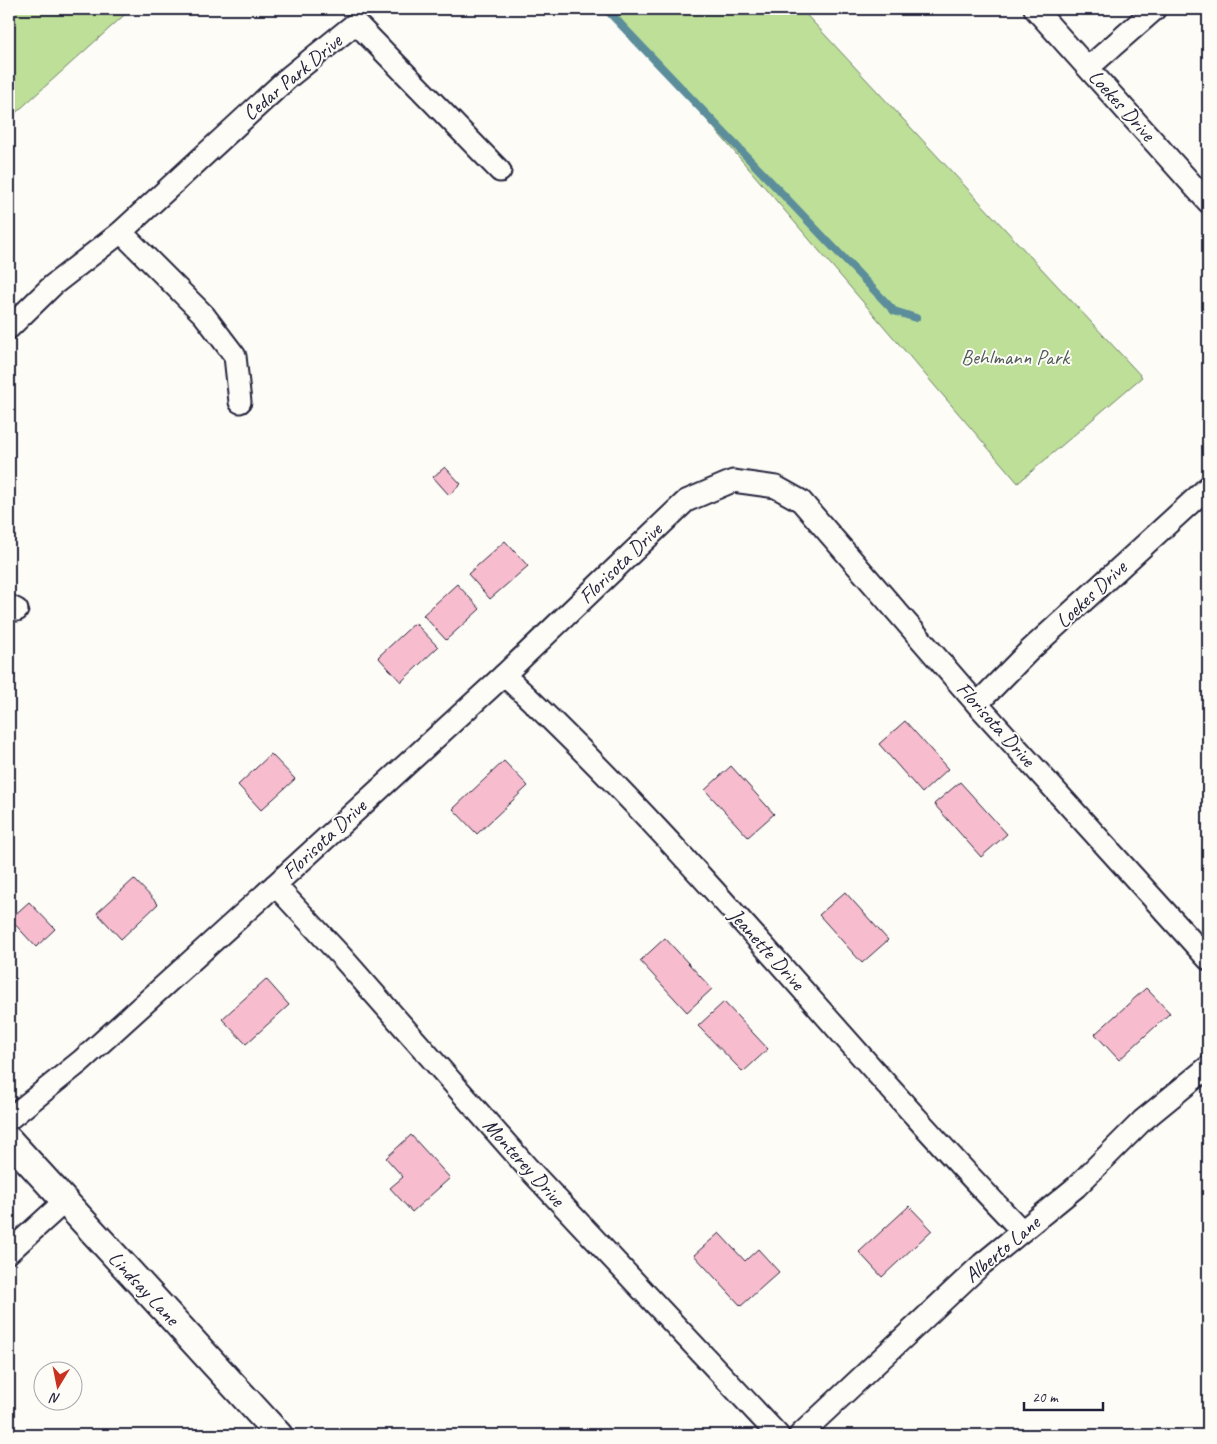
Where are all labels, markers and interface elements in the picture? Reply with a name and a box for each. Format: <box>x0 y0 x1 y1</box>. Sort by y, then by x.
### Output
street label: Cedar Park Drive <box>237 27 348 126</box>
street label: Loekes Drive <box>1083 64 1162 147</box>
park label: Behlmann Park <box>961 344 1071 370</box>
street label: Florisota Drive <box>573 516 668 609</box>
street label: Loekes Drive <box>1050 554 1133 633</box>
street label: Florisota Drive <box>951 676 1042 773</box>
street label: Florisota Drive <box>277 793 372 885</box>
street label: Jeanette Drive <box>723 902 811 996</box>
street label: Monterey Drive <box>478 1113 571 1212</box>
street label: Alberto Lane <box>959 1208 1047 1288</box>
street label: Lindsay Lane <box>103 1245 187 1332</box>
north arrow <box>32 1362 82 1412</box>
scale bar <box>1024 1379 1103 1411</box>
text: 20 m <box>1032 1388 1059 1407</box>
text: N <box>48 1389 62 1407</box>

